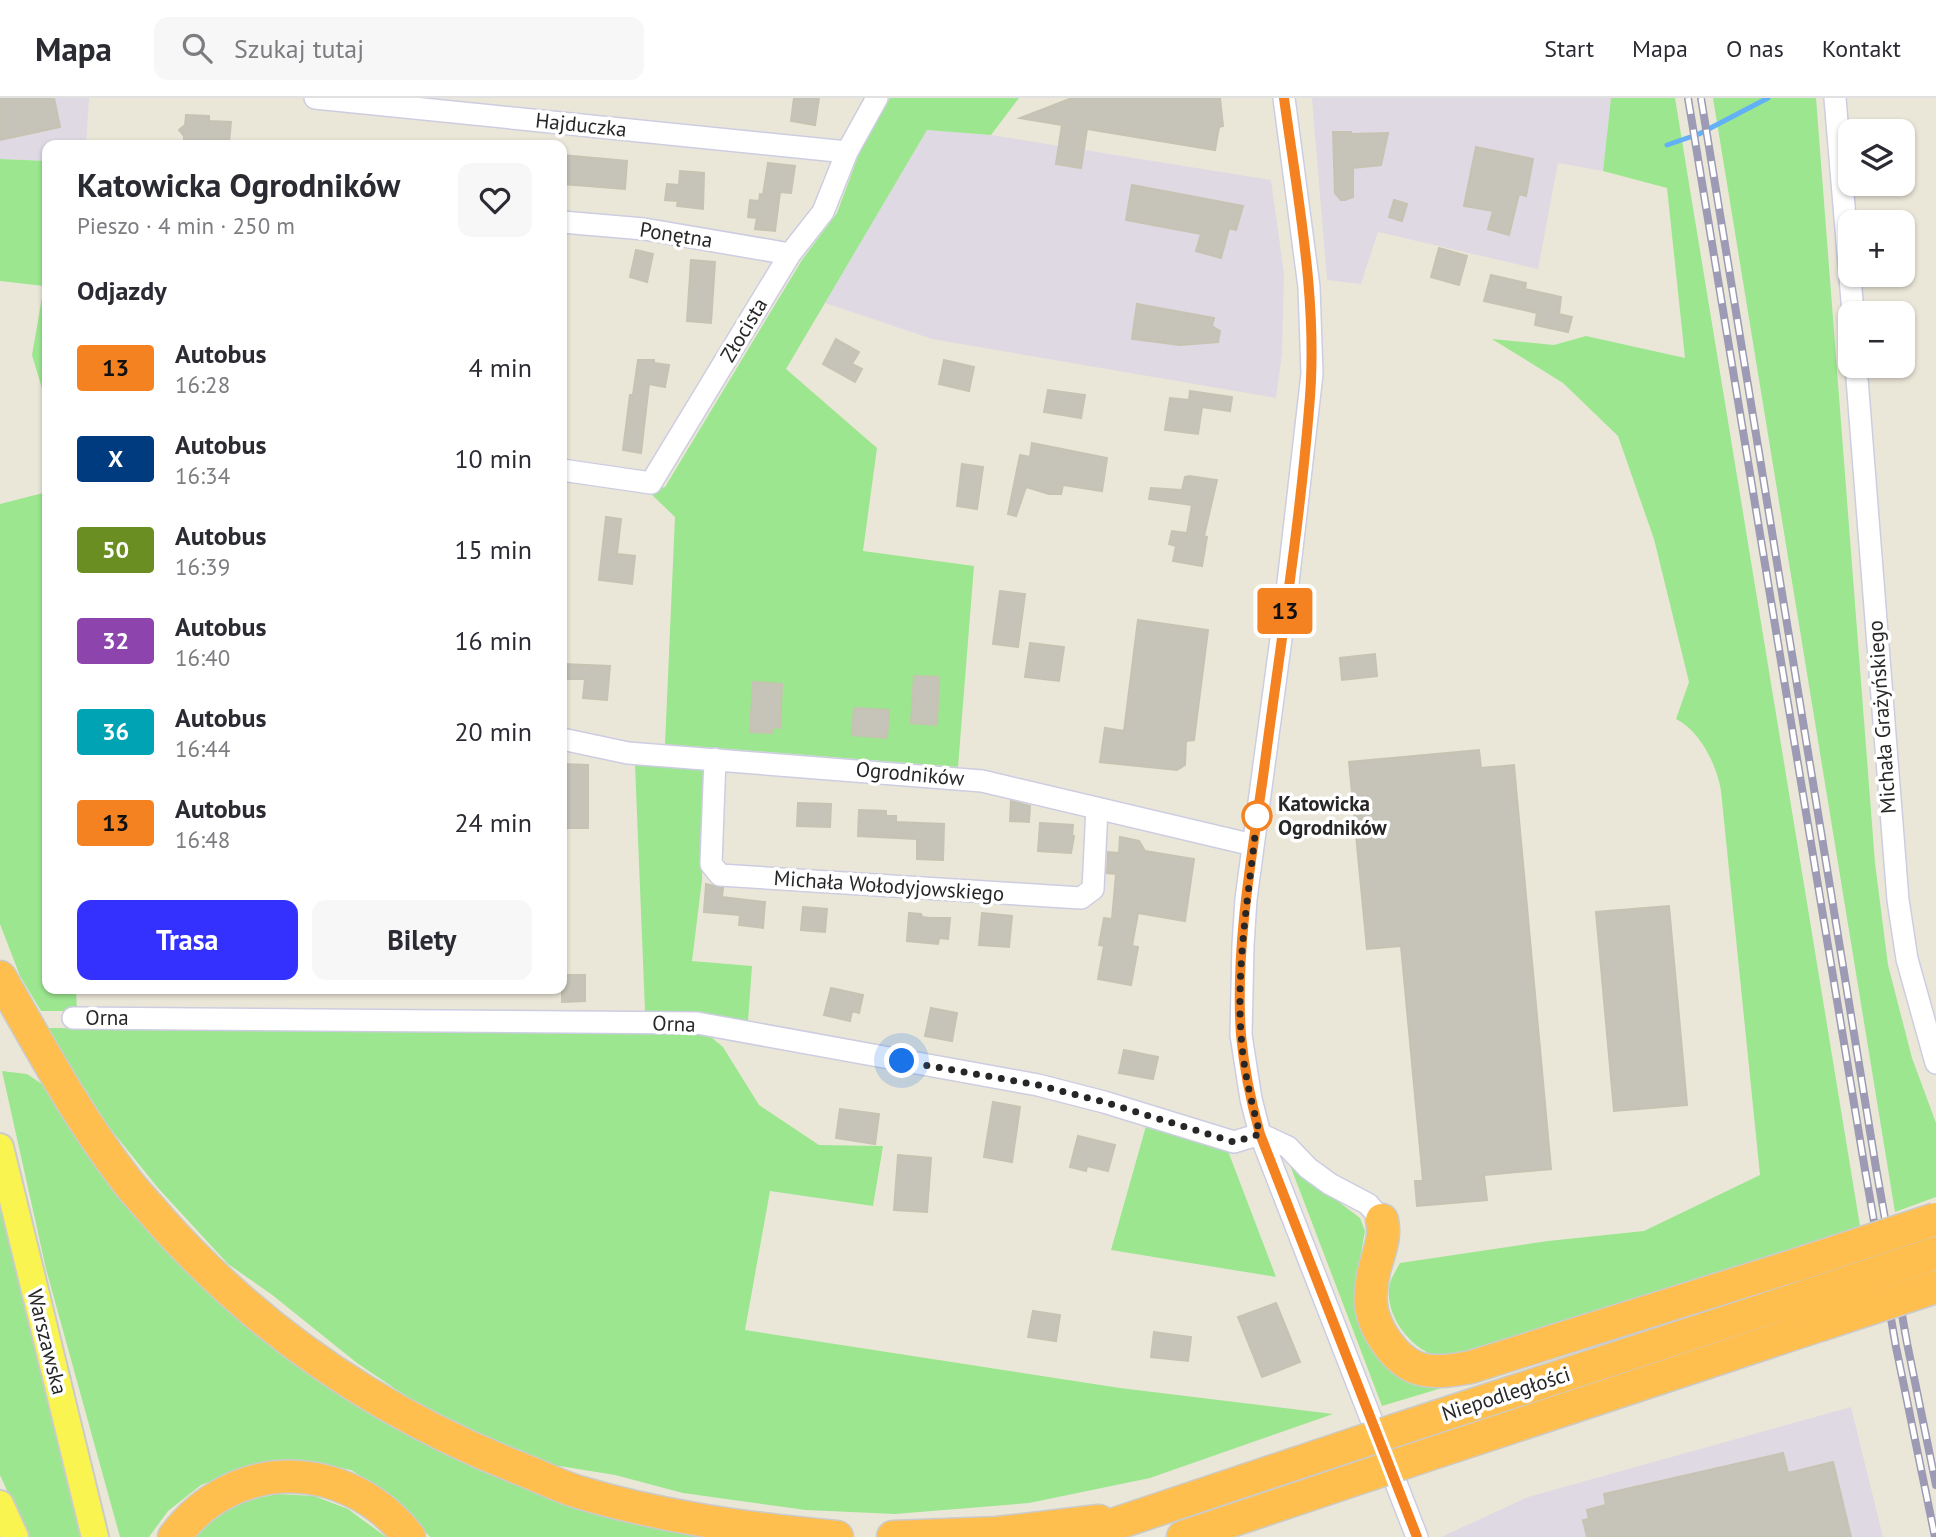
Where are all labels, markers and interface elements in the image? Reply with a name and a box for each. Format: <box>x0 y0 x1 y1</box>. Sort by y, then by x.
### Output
search box <box>154 17 644 80</box>
text: Mapa <box>35 27 112 70</box>
icon: search <box>178 29 216 67</box>
text: Szukaj tutaj <box>234 32 364 65</box>
text: Start <box>1544 33 1594 64</box>
text: Mapa <box>1632 33 1688 64</box>
text: O nas <box>1726 33 1784 64</box>
text: Kontakt <box>1822 33 1901 64</box>
street label: Hajduczka <box>534 106 628 143</box>
map controls <box>1838 119 1915 378</box>
button: layers <box>1838 119 1915 196</box>
text: Katowicka Ogrodników <box>77 163 400 206</box>
button: heart <box>458 163 532 237</box>
button: + <box>1838 210 1915 287</box>
text: Pieszo · 4 min · 250 m <box>77 211 295 240</box>
street label: Ponętna <box>638 215 714 254</box>
text: Odjazdy <box>77 274 167 307</box>
street label: Złocista <box>714 293 773 367</box>
button: − <box>1838 301 1915 378</box>
text: Autobus <box>175 337 267 370</box>
text: 4 min <box>469 351 532 384</box>
text: 13 <box>102 352 129 383</box>
text: 16:28 <box>175 370 230 399</box>
text: Autobus <box>175 428 267 461</box>
text: 10 min <box>454 442 532 475</box>
text: X <box>108 443 123 474</box>
text: 16:34 <box>175 461 230 490</box>
text: Autobus <box>175 519 267 552</box>
text: 15 min <box>454 533 532 566</box>
text: 50 <box>102 534 129 565</box>
text: 16:39 <box>175 552 230 581</box>
line badge: 13 <box>1254 588 1316 634</box>
text: 13 <box>1271 595 1299 626</box>
text: Autobus <box>175 610 267 643</box>
street label: Michała Grażyńskiego <box>1861 619 1902 815</box>
text: 16 min <box>454 624 532 657</box>
text: 32 <box>102 625 129 656</box>
text: 16:40 <box>175 643 230 672</box>
text: Autobus <box>175 701 267 734</box>
text: 20 min <box>454 715 532 748</box>
text: 36 <box>102 716 129 747</box>
text: 16:44 <box>175 734 230 763</box>
street label: Ogrodników <box>855 755 966 792</box>
place label: Katowicka Ogrodników <box>1278 790 1388 841</box>
text: Autobus <box>175 792 267 825</box>
marker: Katowicka Ogrodników <box>1242 801 1272 831</box>
text: 24 min <box>454 806 532 839</box>
text: 13 <box>102 807 129 838</box>
text: 16:48 <box>175 825 230 854</box>
street label: Michała Wołodyjowskiego <box>773 864 1005 907</box>
button: Trasa <box>77 900 298 980</box>
button: Bilety <box>312 900 532 980</box>
street label: Orna <box>85 1004 129 1031</box>
street label: Orna <box>652 1009 696 1038</box>
your location <box>884 1043 919 1078</box>
street label: Warszawska <box>21 1286 74 1397</box>
street label: Niepodległości <box>1438 1360 1574 1427</box>

